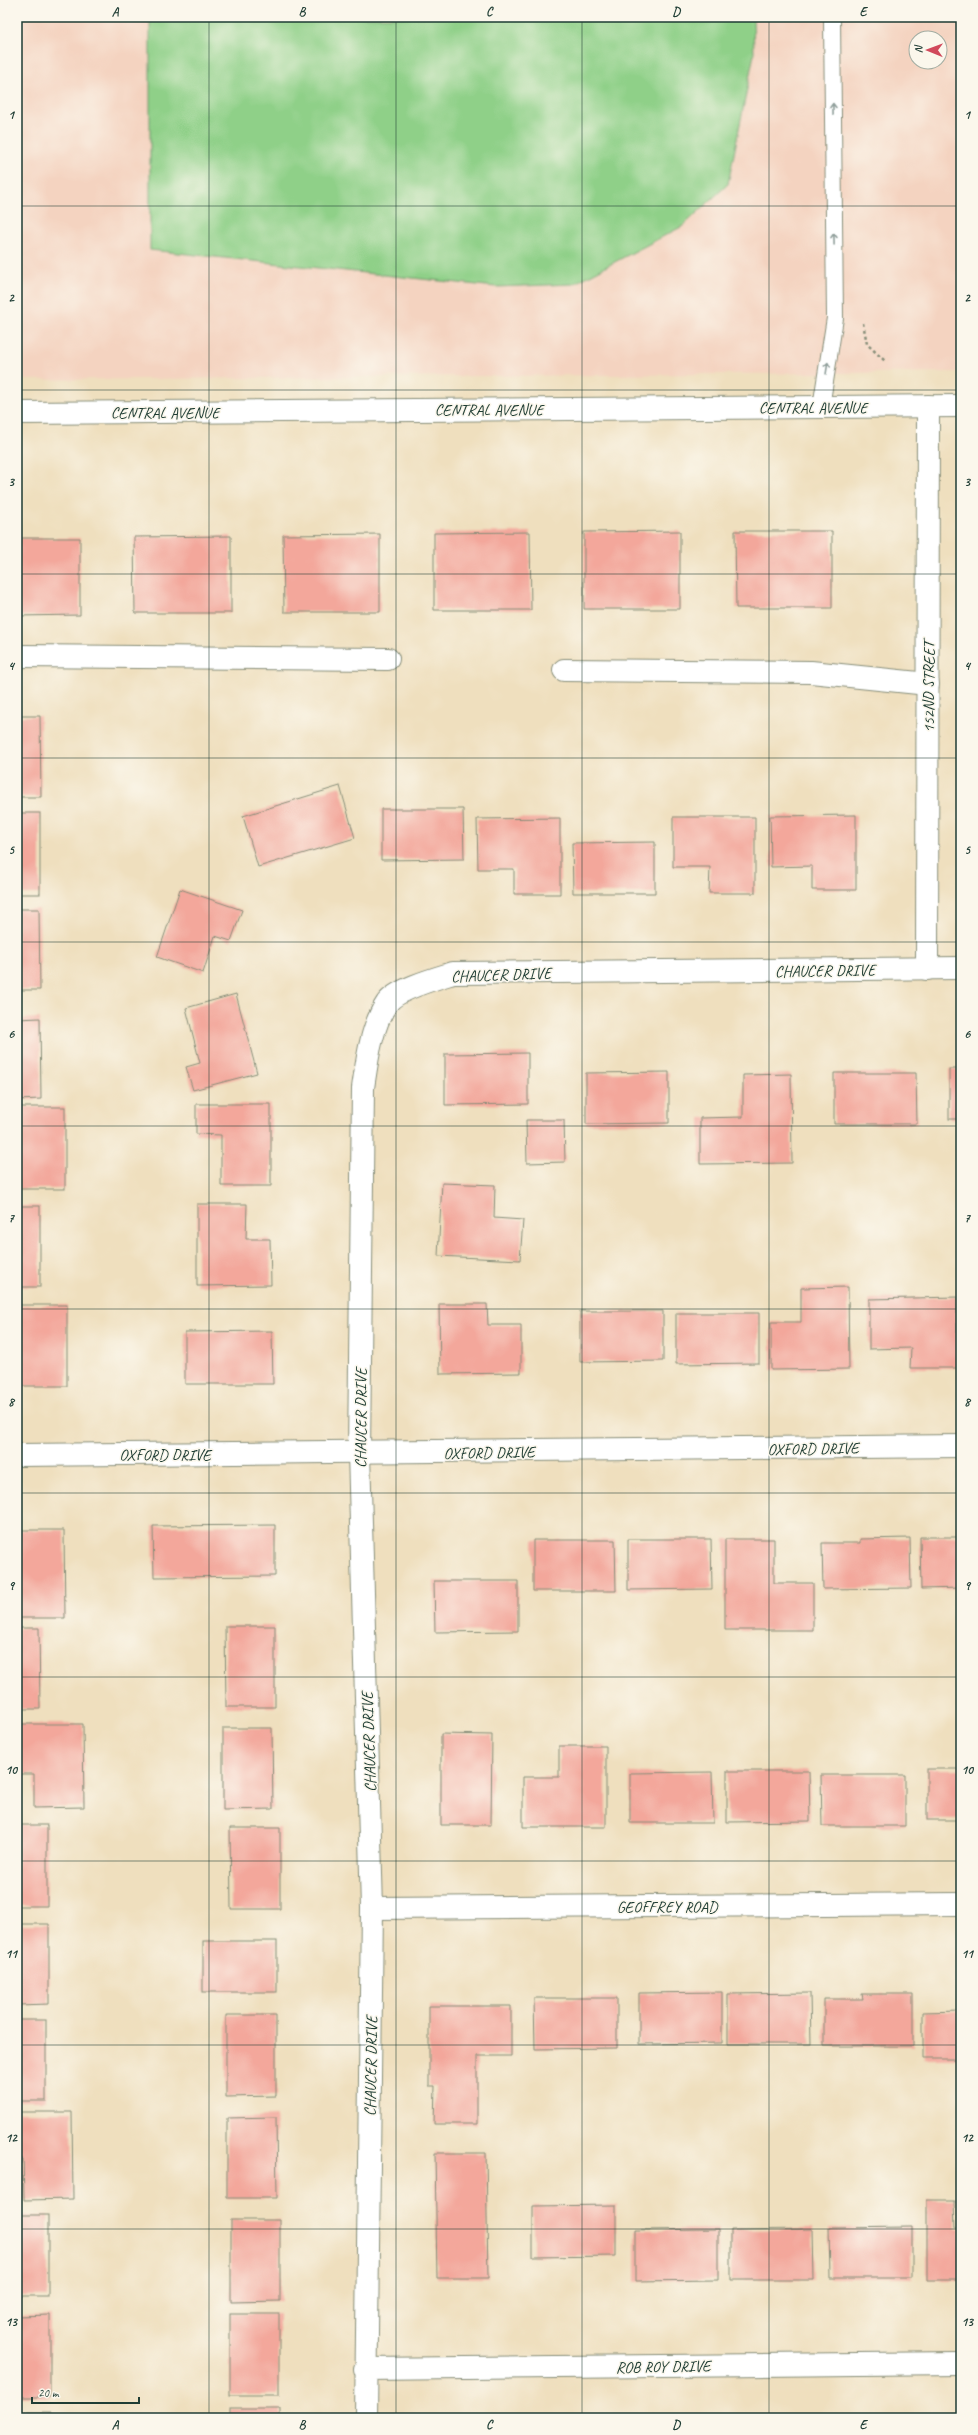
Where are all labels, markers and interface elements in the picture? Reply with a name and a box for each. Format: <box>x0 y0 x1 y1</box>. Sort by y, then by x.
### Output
text: A <box>112 4 120 20</box>
text: B <box>299 4 307 20</box>
text: C <box>486 4 494 20</box>
text: D <box>672 4 681 20</box>
text: E <box>860 4 869 20</box>
north arrow <box>908 30 948 70</box>
text: N <box>911 44 925 53</box>
one-way arrow <box>829 103 837 116</box>
text: 1 <box>8 107 16 123</box>
text: 1 <box>964 107 972 123</box>
one-way arrow <box>830 233 838 246</box>
text: 2 <box>8 290 15 306</box>
text: 2 <box>964 290 971 306</box>
one-way arrow <box>823 362 831 375</box>
street label: CENTRAL AVENUE <box>759 398 869 418</box>
street label: CENTRAL AVENUE <box>435 400 545 420</box>
street label: CENTRAL AVENUE <box>111 403 221 423</box>
text: 3 <box>8 474 15 490</box>
text: 3 <box>964 474 971 490</box>
street label: 152ND STREET <box>919 637 939 733</box>
text: 4 <box>8 658 16 674</box>
text: 4 <box>964 658 972 674</box>
text: 5 <box>8 842 15 858</box>
text: 5 <box>964 842 971 858</box>
street label: CHAUCER DRIVE <box>775 960 878 982</box>
street label: CHAUCER DRIVE <box>451 963 554 987</box>
text: 6 <box>8 1026 15 1042</box>
text: 6 <box>964 1026 971 1042</box>
text: 7 <box>8 1210 15 1226</box>
text: 7 <box>964 1210 971 1226</box>
street label: CHAUCER DRIVE <box>351 1366 371 1468</box>
text: 8 <box>8 1394 16 1410</box>
text: 8 <box>964 1394 972 1410</box>
street label: OXFORD DRIVE <box>767 1438 861 1460</box>
street label: OXFORD DRIVE <box>443 1442 537 1464</box>
street label: OXFORD DRIVE <box>119 1445 213 1465</box>
text: 9 <box>8 1578 15 1594</box>
text: 9 <box>964 1578 971 1594</box>
street label: CHAUCER DRIVE <box>357 1689 381 1792</box>
text: 10 <box>5 1762 18 1778</box>
text: 10 <box>961 1762 974 1778</box>
street label: GEOFFREY ROAD <box>617 1897 719 1917</box>
text: 11 <box>5 1946 19 1962</box>
text: 11 <box>961 1946 975 1962</box>
street label: CHAUCER DRIVE <box>360 2014 382 2116</box>
text: 12 <box>5 2130 18 2146</box>
text: 12 <box>961 2130 974 2146</box>
text: 13 <box>5 2314 18 2330</box>
text: 13 <box>961 2314 974 2330</box>
street label: ROB ROY DRIVE <box>616 2356 713 2378</box>
scale bar <box>32 2379 139 2405</box>
text: 20 m <box>38 2385 60 2401</box>
text: A <box>112 2417 120 2433</box>
text: B <box>299 2417 307 2433</box>
text: C <box>486 2417 494 2433</box>
text: D <box>672 2417 681 2433</box>
text: E <box>860 2417 869 2433</box>

